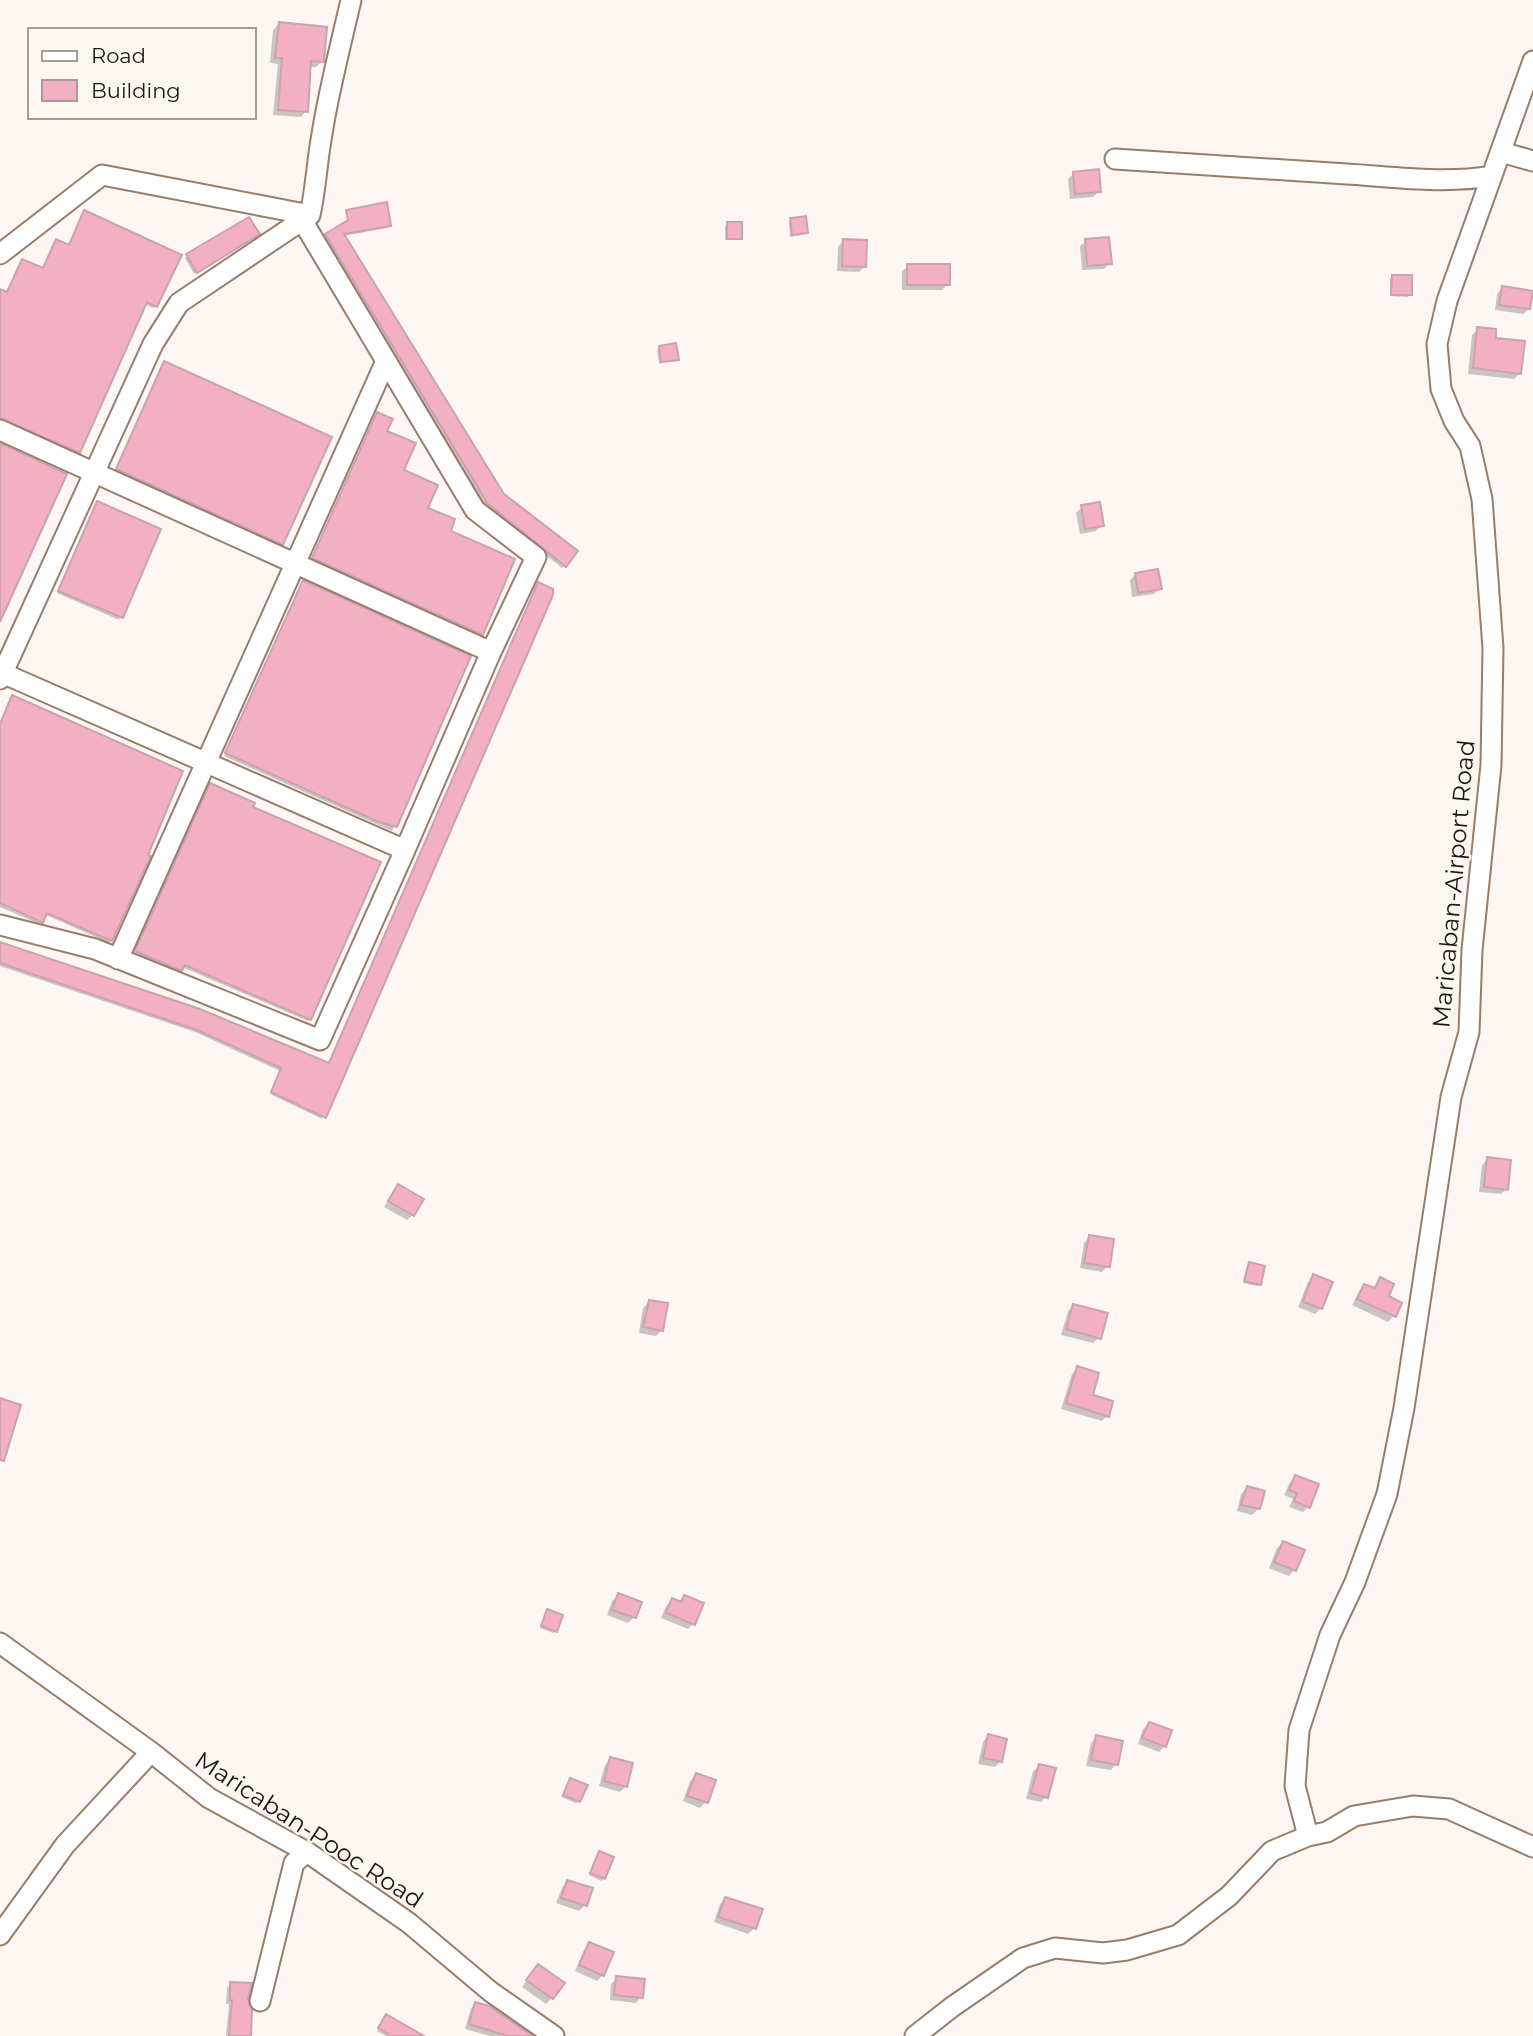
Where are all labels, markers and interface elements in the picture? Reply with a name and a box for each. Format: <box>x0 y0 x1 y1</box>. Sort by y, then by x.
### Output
legend <box>28 28 256 119</box>
text: Road <box>91 43 146 68</box>
text: Building <box>91 78 181 103</box>
street label: Maricaban-Airport Road <box>1426 739 1481 1029</box>
street label: Maricaban-Pooc Road <box>190 1745 429 1914</box>

